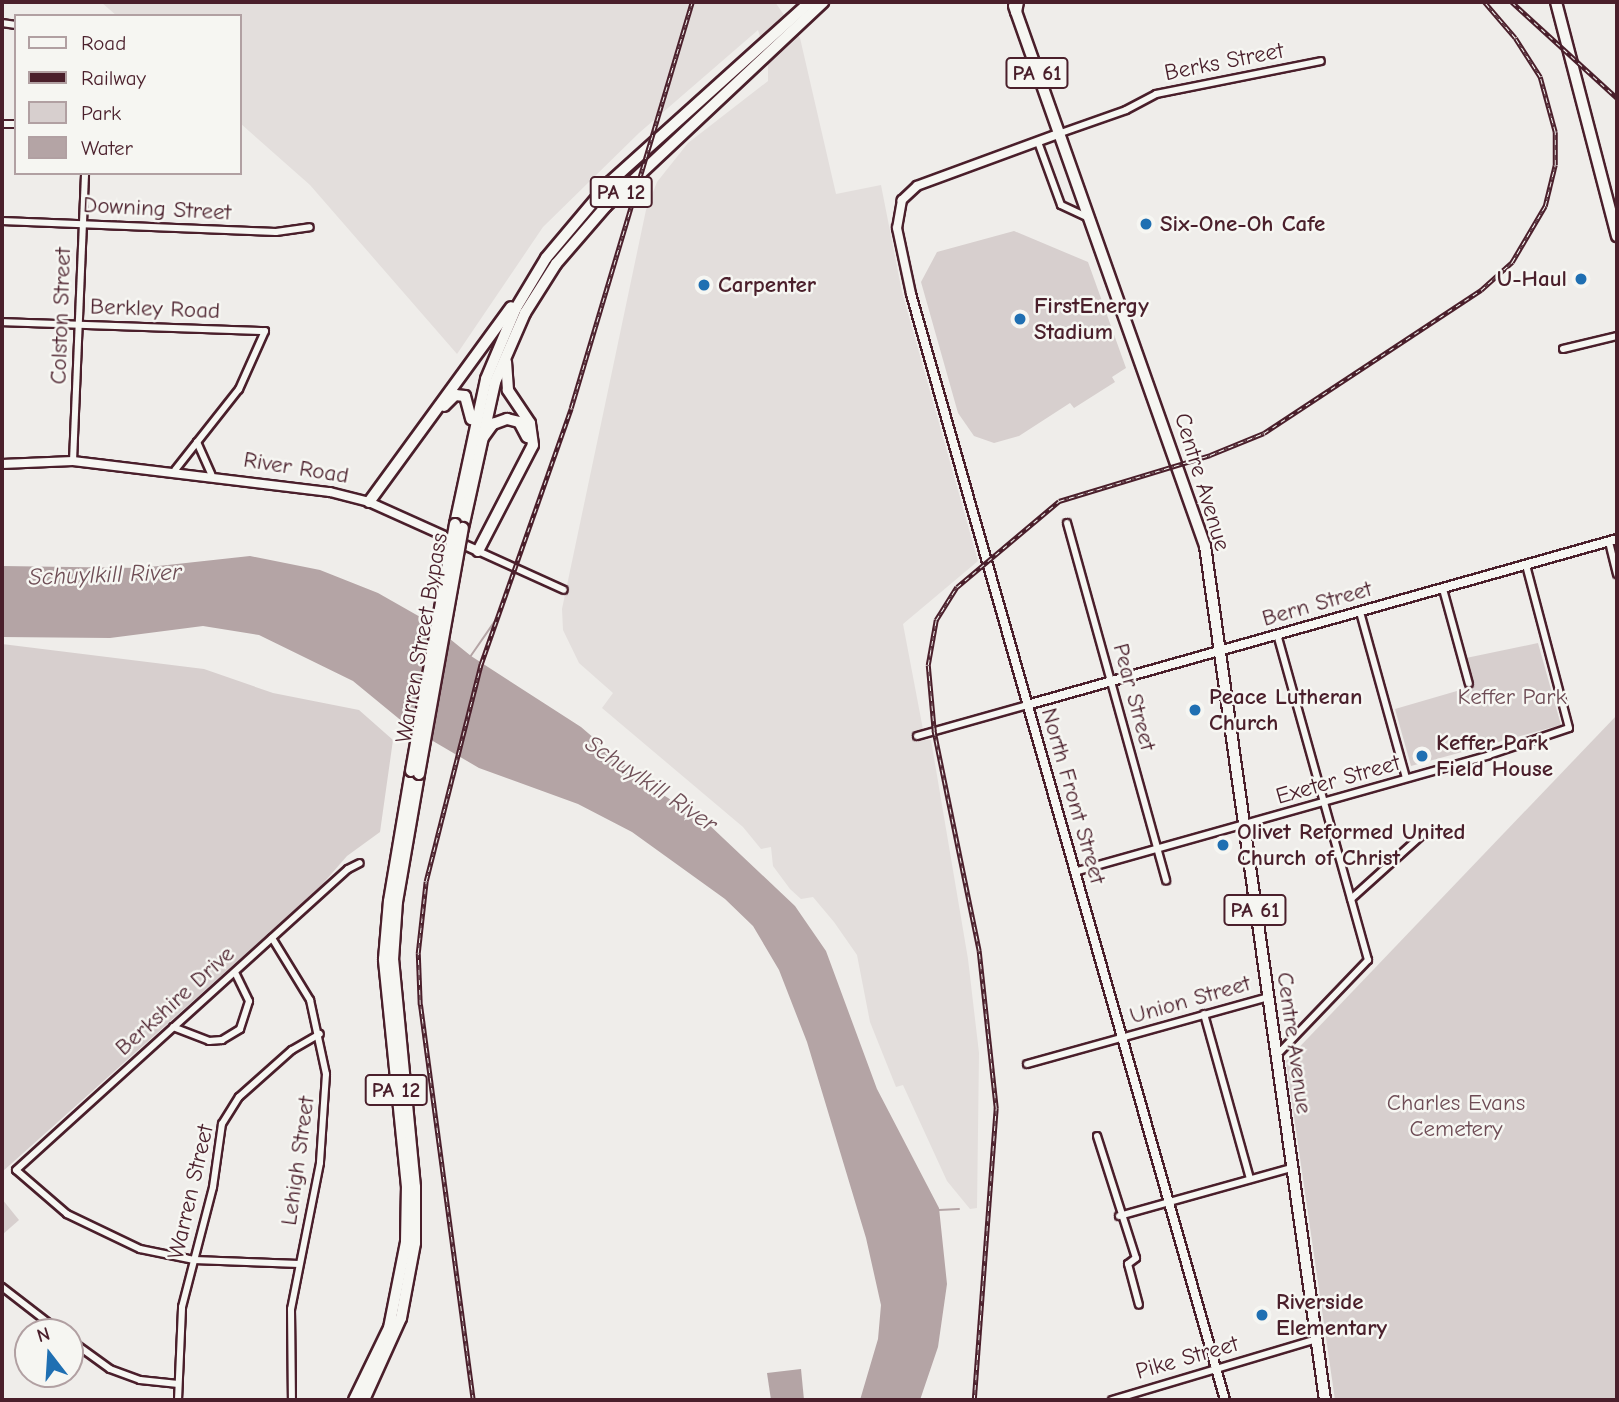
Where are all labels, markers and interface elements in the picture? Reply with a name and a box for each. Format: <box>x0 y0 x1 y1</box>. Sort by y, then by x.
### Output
legend <box>14 14 242 175</box>
text: Road <box>81 31 126 55</box>
street label: Berks Street <box>1162 37 1286 87</box>
road number: PA 61 <box>1004 56 1070 90</box>
text: Railway <box>81 66 146 90</box>
text: Park <box>81 101 121 125</box>
text: Water <box>81 136 133 160</box>
road number: PA 12 <box>590 174 652 210</box>
street label: Downing Street <box>82 191 232 227</box>
place label: Six-One-Oh Cafe <box>1160 210 1325 238</box>
marker: Six-One-Oh Cafe <box>1138 216 1154 232</box>
street label: Colston Street <box>45 247 77 385</box>
place label: U-Haul <box>1497 265 1567 293</box>
place label: Carpenter <box>718 271 816 299</box>
marker: U-Haul <box>1573 271 1589 287</box>
marker: Carpenter <box>696 277 712 293</box>
place label: FirstEnergy Stadium <box>1034 292 1149 346</box>
street label: Berkley Road <box>89 293 221 325</box>
marker: FirstEnergy Stadium <box>1012 311 1028 327</box>
street label: Centre Avenue <box>1168 410 1236 554</box>
street label: River Road <box>241 446 351 490</box>
street label: Warren Street Bypass <box>390 531 454 745</box>
water label: Schuylkill River <box>28 558 182 592</box>
street label: Bern Street <box>1259 575 1375 633</box>
street label: Pear Street <box>1106 640 1162 754</box>
place label: Peace Lutheran Church <box>1209 683 1362 737</box>
park label: Keffer Park <box>1457 683 1567 711</box>
marker: Peace Lutheran Church <box>1187 702 1203 718</box>
street label: North Front Street <box>1035 705 1111 887</box>
water label: Schuylkill River <box>579 729 723 839</box>
place label: Keffer Park Field House <box>1436 729 1553 783</box>
marker: Keffer Park Field House <box>1414 748 1430 764</box>
street label: Exeter Street <box>1273 749 1403 811</box>
place label: Olivet Reformed United Church of Christ <box>1237 818 1465 872</box>
marker: Olivet Reformed United Church of Christ <box>1215 837 1231 853</box>
road number: PA 61 <box>1222 892 1288 928</box>
street label: Berkshire Drive <box>110 940 240 1062</box>
street label: Union Street <box>1127 970 1253 1030</box>
street label: Centre Avenue <box>1270 970 1318 1116</box>
road number: PA 12 <box>364 1072 428 1108</box>
park label: Charles Evans Cemetery <box>1387 1089 1525 1143</box>
street label: Lehigh Street <box>275 1095 321 1227</box>
street label: Warren Street <box>162 1122 220 1262</box>
place label: Riverside Elementary <box>1276 1288 1387 1342</box>
marker: Riverside Elementary <box>1254 1307 1270 1323</box>
north arrow <box>14 1318 84 1388</box>
text: N <box>34 1323 53 1347</box>
street label: Pike Street <box>1132 1330 1242 1386</box>

